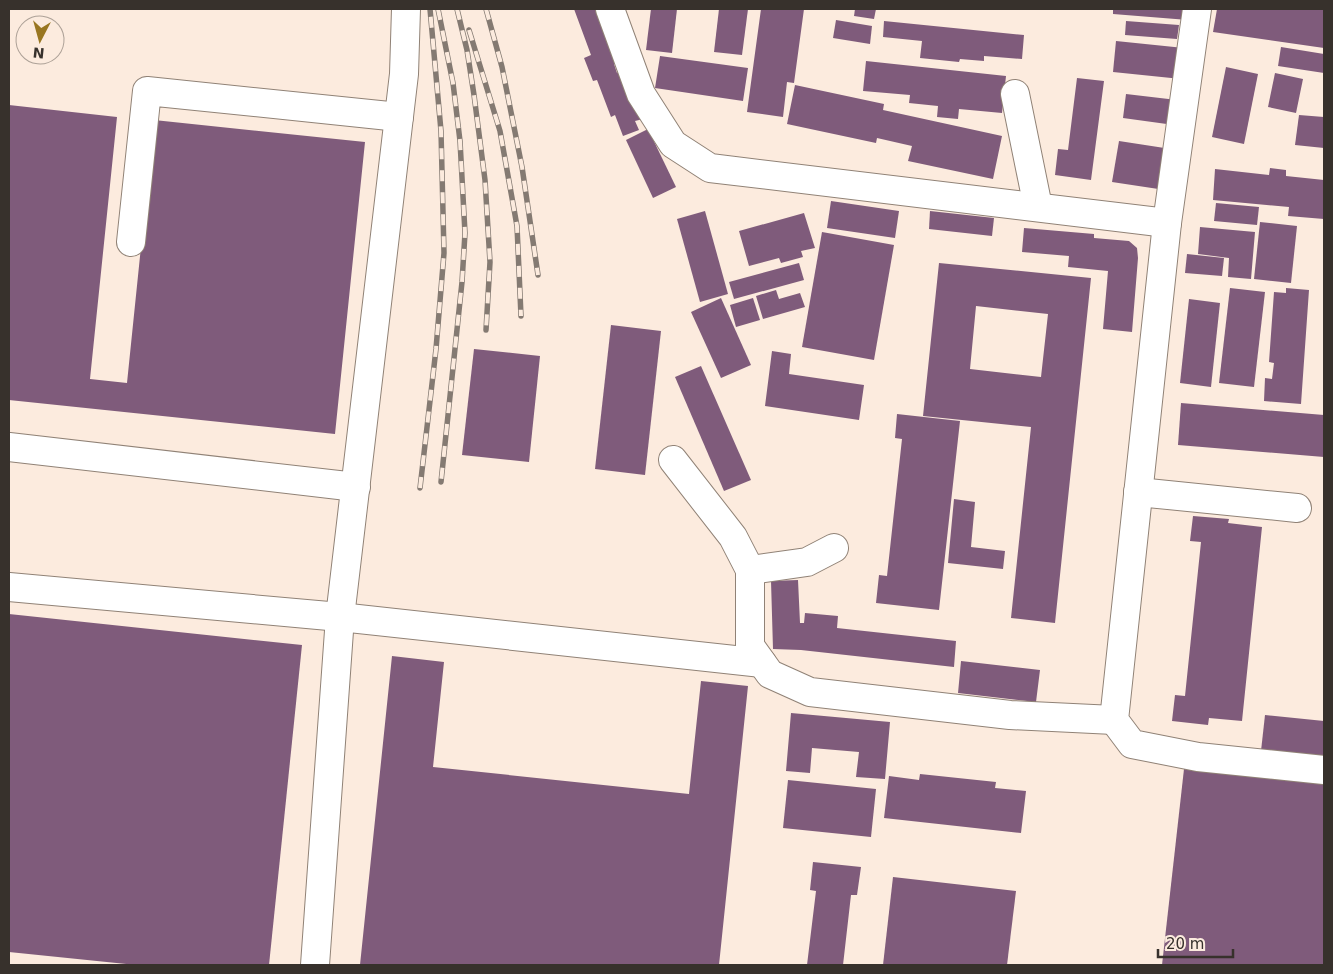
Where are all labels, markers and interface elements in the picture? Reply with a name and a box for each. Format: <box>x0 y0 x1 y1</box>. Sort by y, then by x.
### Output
north arrow <box>15 15 65 65</box>
text: N <box>32 44 45 61</box>
scale bar <box>1158 926 1233 958</box>
text: 20 m <box>1166 935 1204 953</box>

